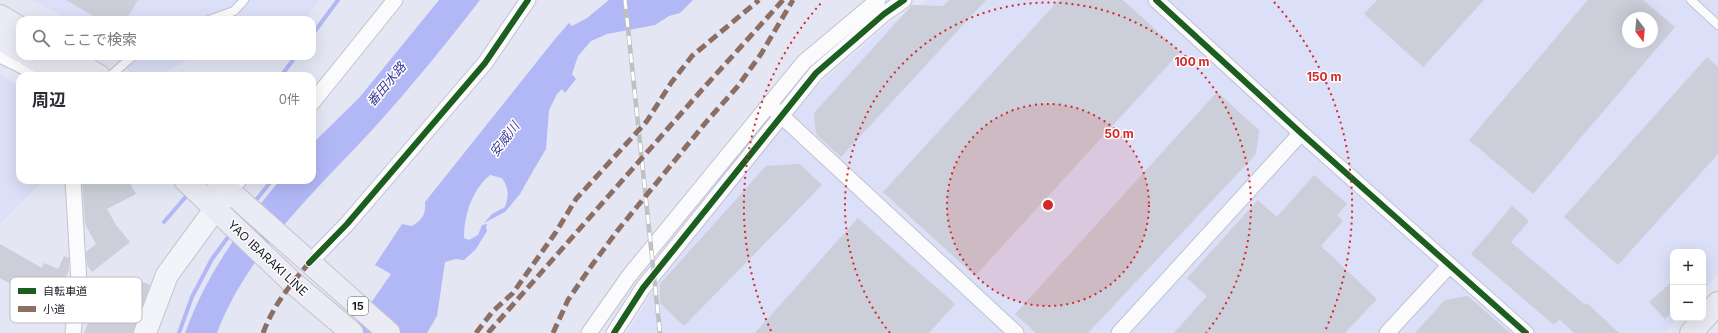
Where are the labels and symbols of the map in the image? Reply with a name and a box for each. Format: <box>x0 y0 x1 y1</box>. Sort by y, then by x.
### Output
north arrow <box>1622 12 1658 48</box>
text: 100 m <box>1174 54 1210 69</box>
water label: 番田水路 <box>363 58 409 109</box>
text: 150 m <box>1307 69 1341 84</box>
water label: 安威川 <box>486 117 523 159</box>
text: 50 m <box>1104 126 1134 141</box>
centre of rings <box>1041 198 1055 212</box>
street label: YAO IBARAKI LINE <box>225 217 311 299</box>
legend <box>10 277 142 323</box>
text: 自転車道 <box>43 284 87 298</box>
road number: 15 <box>348 297 368 315</box>
text: 小道 <box>43 302 65 316</box>

